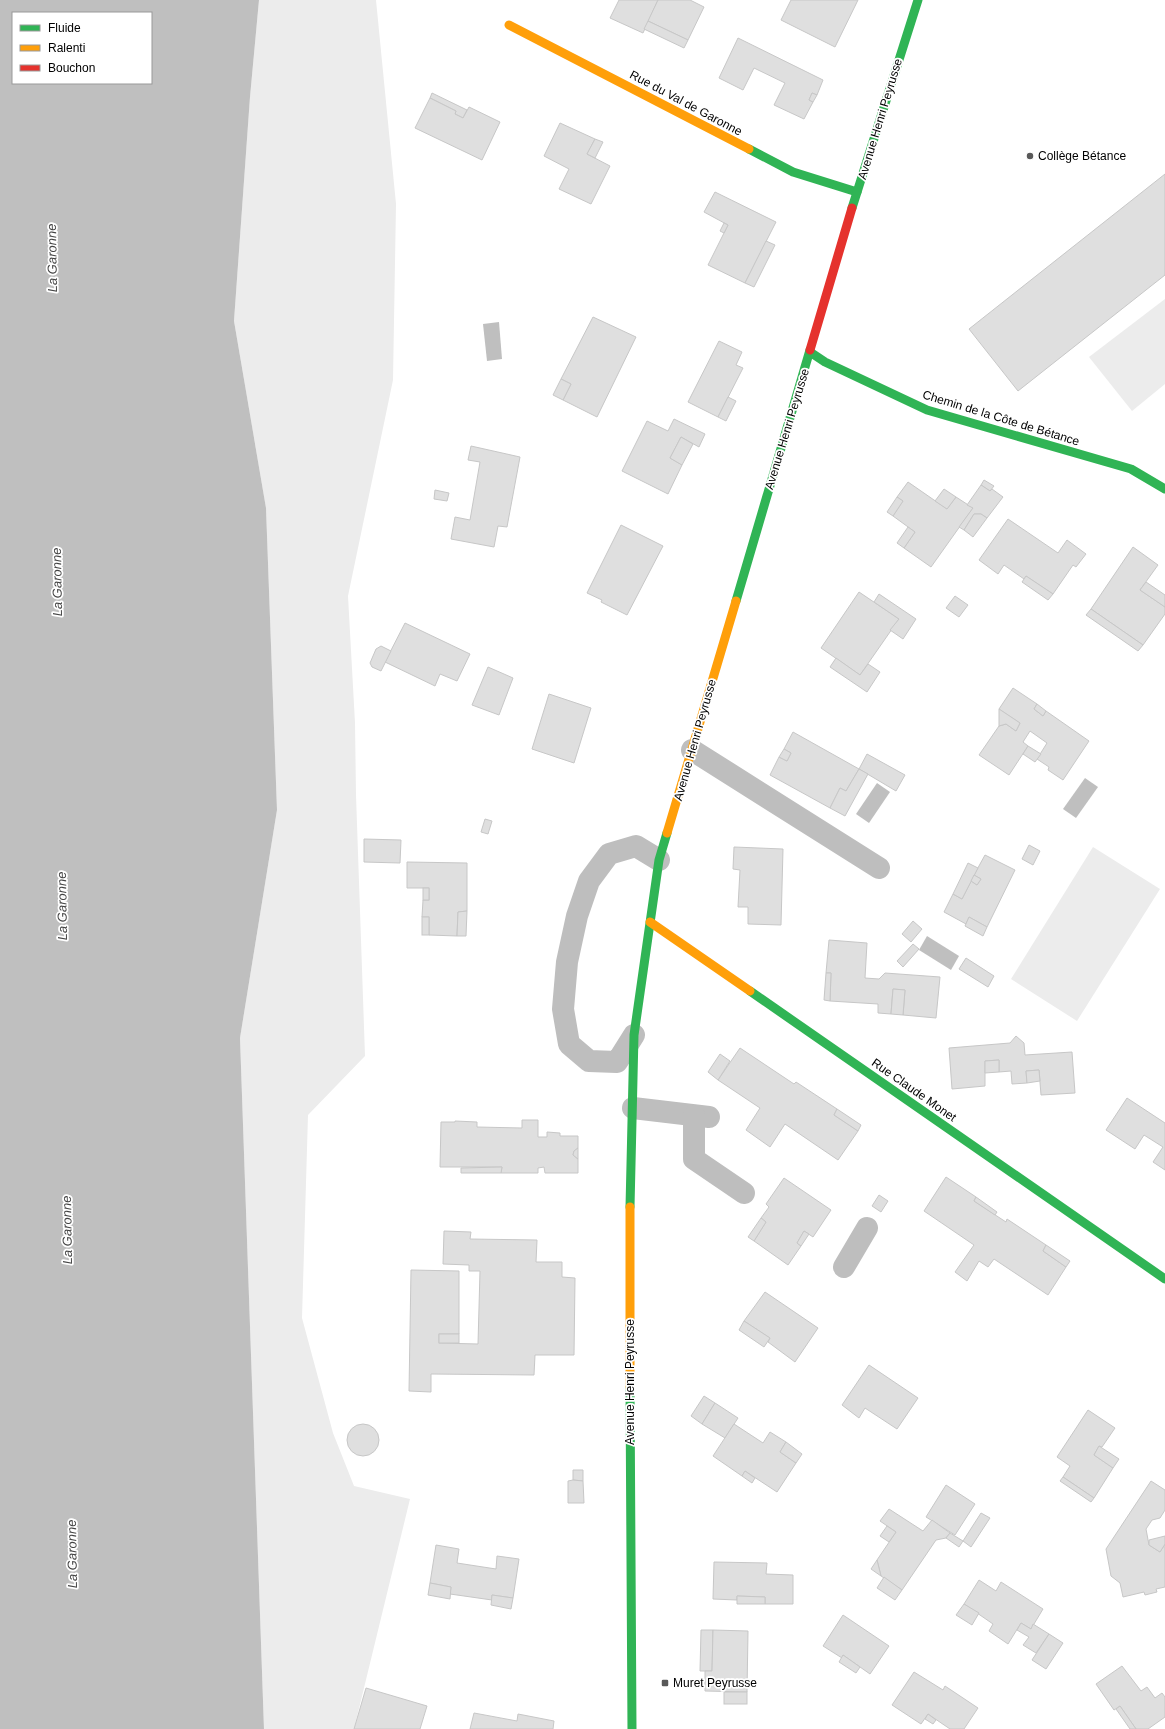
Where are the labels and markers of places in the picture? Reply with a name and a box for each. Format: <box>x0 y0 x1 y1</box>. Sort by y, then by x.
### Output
place label: Collège Bétance <box>1038 149 1126 163</box>
marker: Collège Bétance <box>1025 151 1035 161</box>
place label: Muret Peyrusse <box>673 1676 757 1690</box>
marker: Muret Peyrusse <box>660 1678 670 1688</box>

